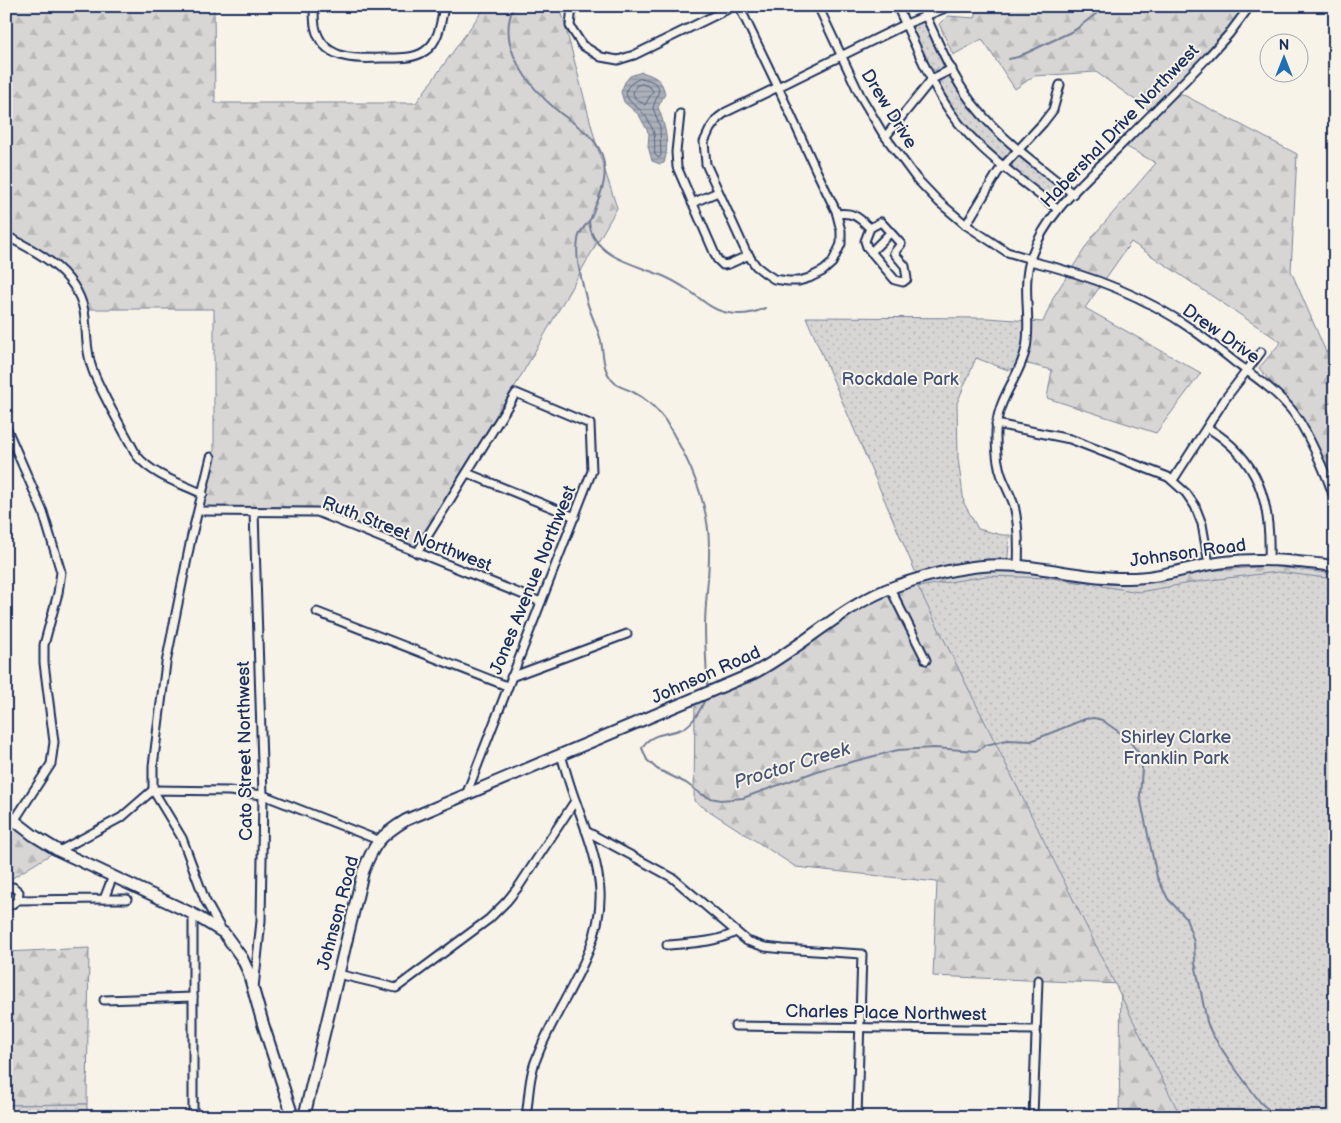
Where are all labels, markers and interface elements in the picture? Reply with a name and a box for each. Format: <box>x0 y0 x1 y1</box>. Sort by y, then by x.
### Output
north arrow <box>1258 32 1308 82</box>
text: N <box>1279 37 1289 54</box>
street label: Habershal Drive Northwest <box>1037 40 1204 212</box>
street label: Drew Drive <box>856 66 922 153</box>
street label: Drew Drive <box>1178 300 1264 368</box>
park label: Rockdale Park <box>841 369 959 390</box>
street label: Jones Avenue Northwest <box>485 482 581 678</box>
street label: Ruth Street Northwest <box>319 492 495 576</box>
street label: Johnson Road <box>1129 534 1247 572</box>
street label: Johnson Road <box>648 642 764 708</box>
street label: Cato Street Northwest <box>233 660 257 841</box>
park label: Shirley Clarke Franklin Park <box>1121 727 1231 769</box>
water label: Proctor Creek <box>731 737 853 795</box>
street label: Johnson Road <box>313 854 363 972</box>
street label: Charles Place Northwest <box>785 1001 987 1025</box>

